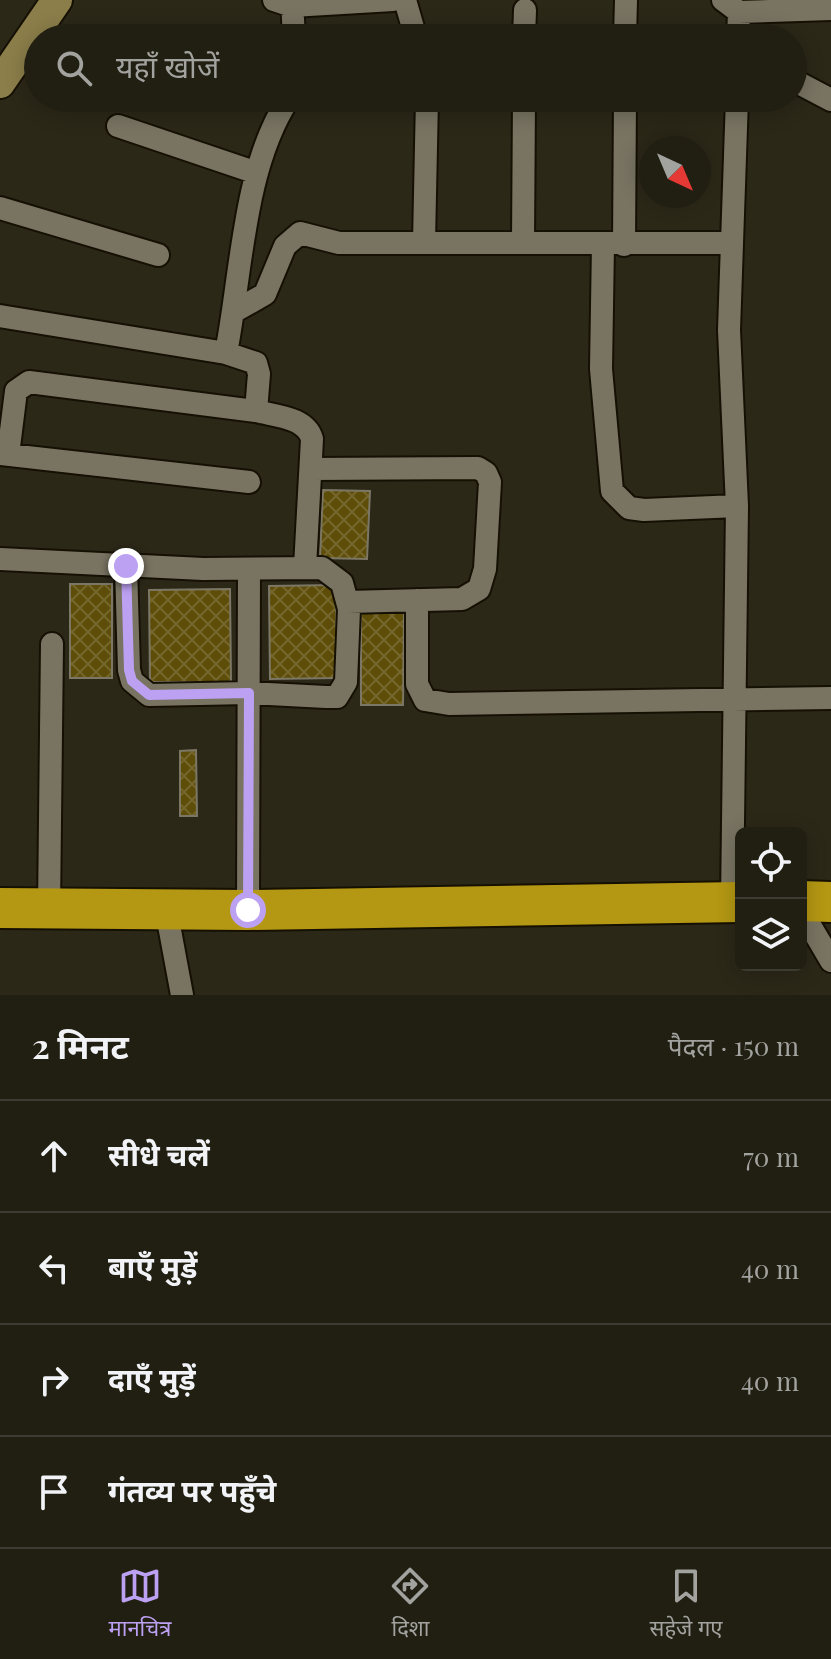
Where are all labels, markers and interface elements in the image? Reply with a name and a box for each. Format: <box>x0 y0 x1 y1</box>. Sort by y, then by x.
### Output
search box <box>24 24 807 112</box>
icon: search <box>52 46 96 90</box>
text: यहाँ खोजें <box>116 46 219 86</box>
north arrow <box>639 136 711 208</box>
route end <box>108 548 144 584</box>
map controls <box>735 827 807 971</box>
button: locate <box>735 827 807 899</box>
route start <box>230 892 266 928</box>
button: layers <box>735 899 807 971</box>
text: 2 मिनट <box>32 1022 129 1068</box>
text: पैदल · 150 m <box>668 1028 799 1063</box>
icon: ahead <box>32 1134 76 1178</box>
text: सीधे चलें <box>108 1134 210 1174</box>
text: 70 m <box>743 1139 799 1174</box>
icon: left <box>32 1246 76 1290</box>
text: बाएँ मुड़ें <box>108 1246 197 1286</box>
text: 40 m <box>741 1251 799 1286</box>
icon: right <box>32 1358 76 1402</box>
text: दाएँ मुड़ें <box>108 1358 196 1398</box>
text: 40 m <box>741 1363 799 1398</box>
icon: arrive <box>32 1470 76 1514</box>
text: गंतव्य पर पहुँचे <box>108 1470 276 1510</box>
tab: मानचित्र <box>109 1564 171 1645</box>
tab: दिशा <box>388 1564 432 1645</box>
tab: सहेजे गए <box>650 1564 722 1645</box>

